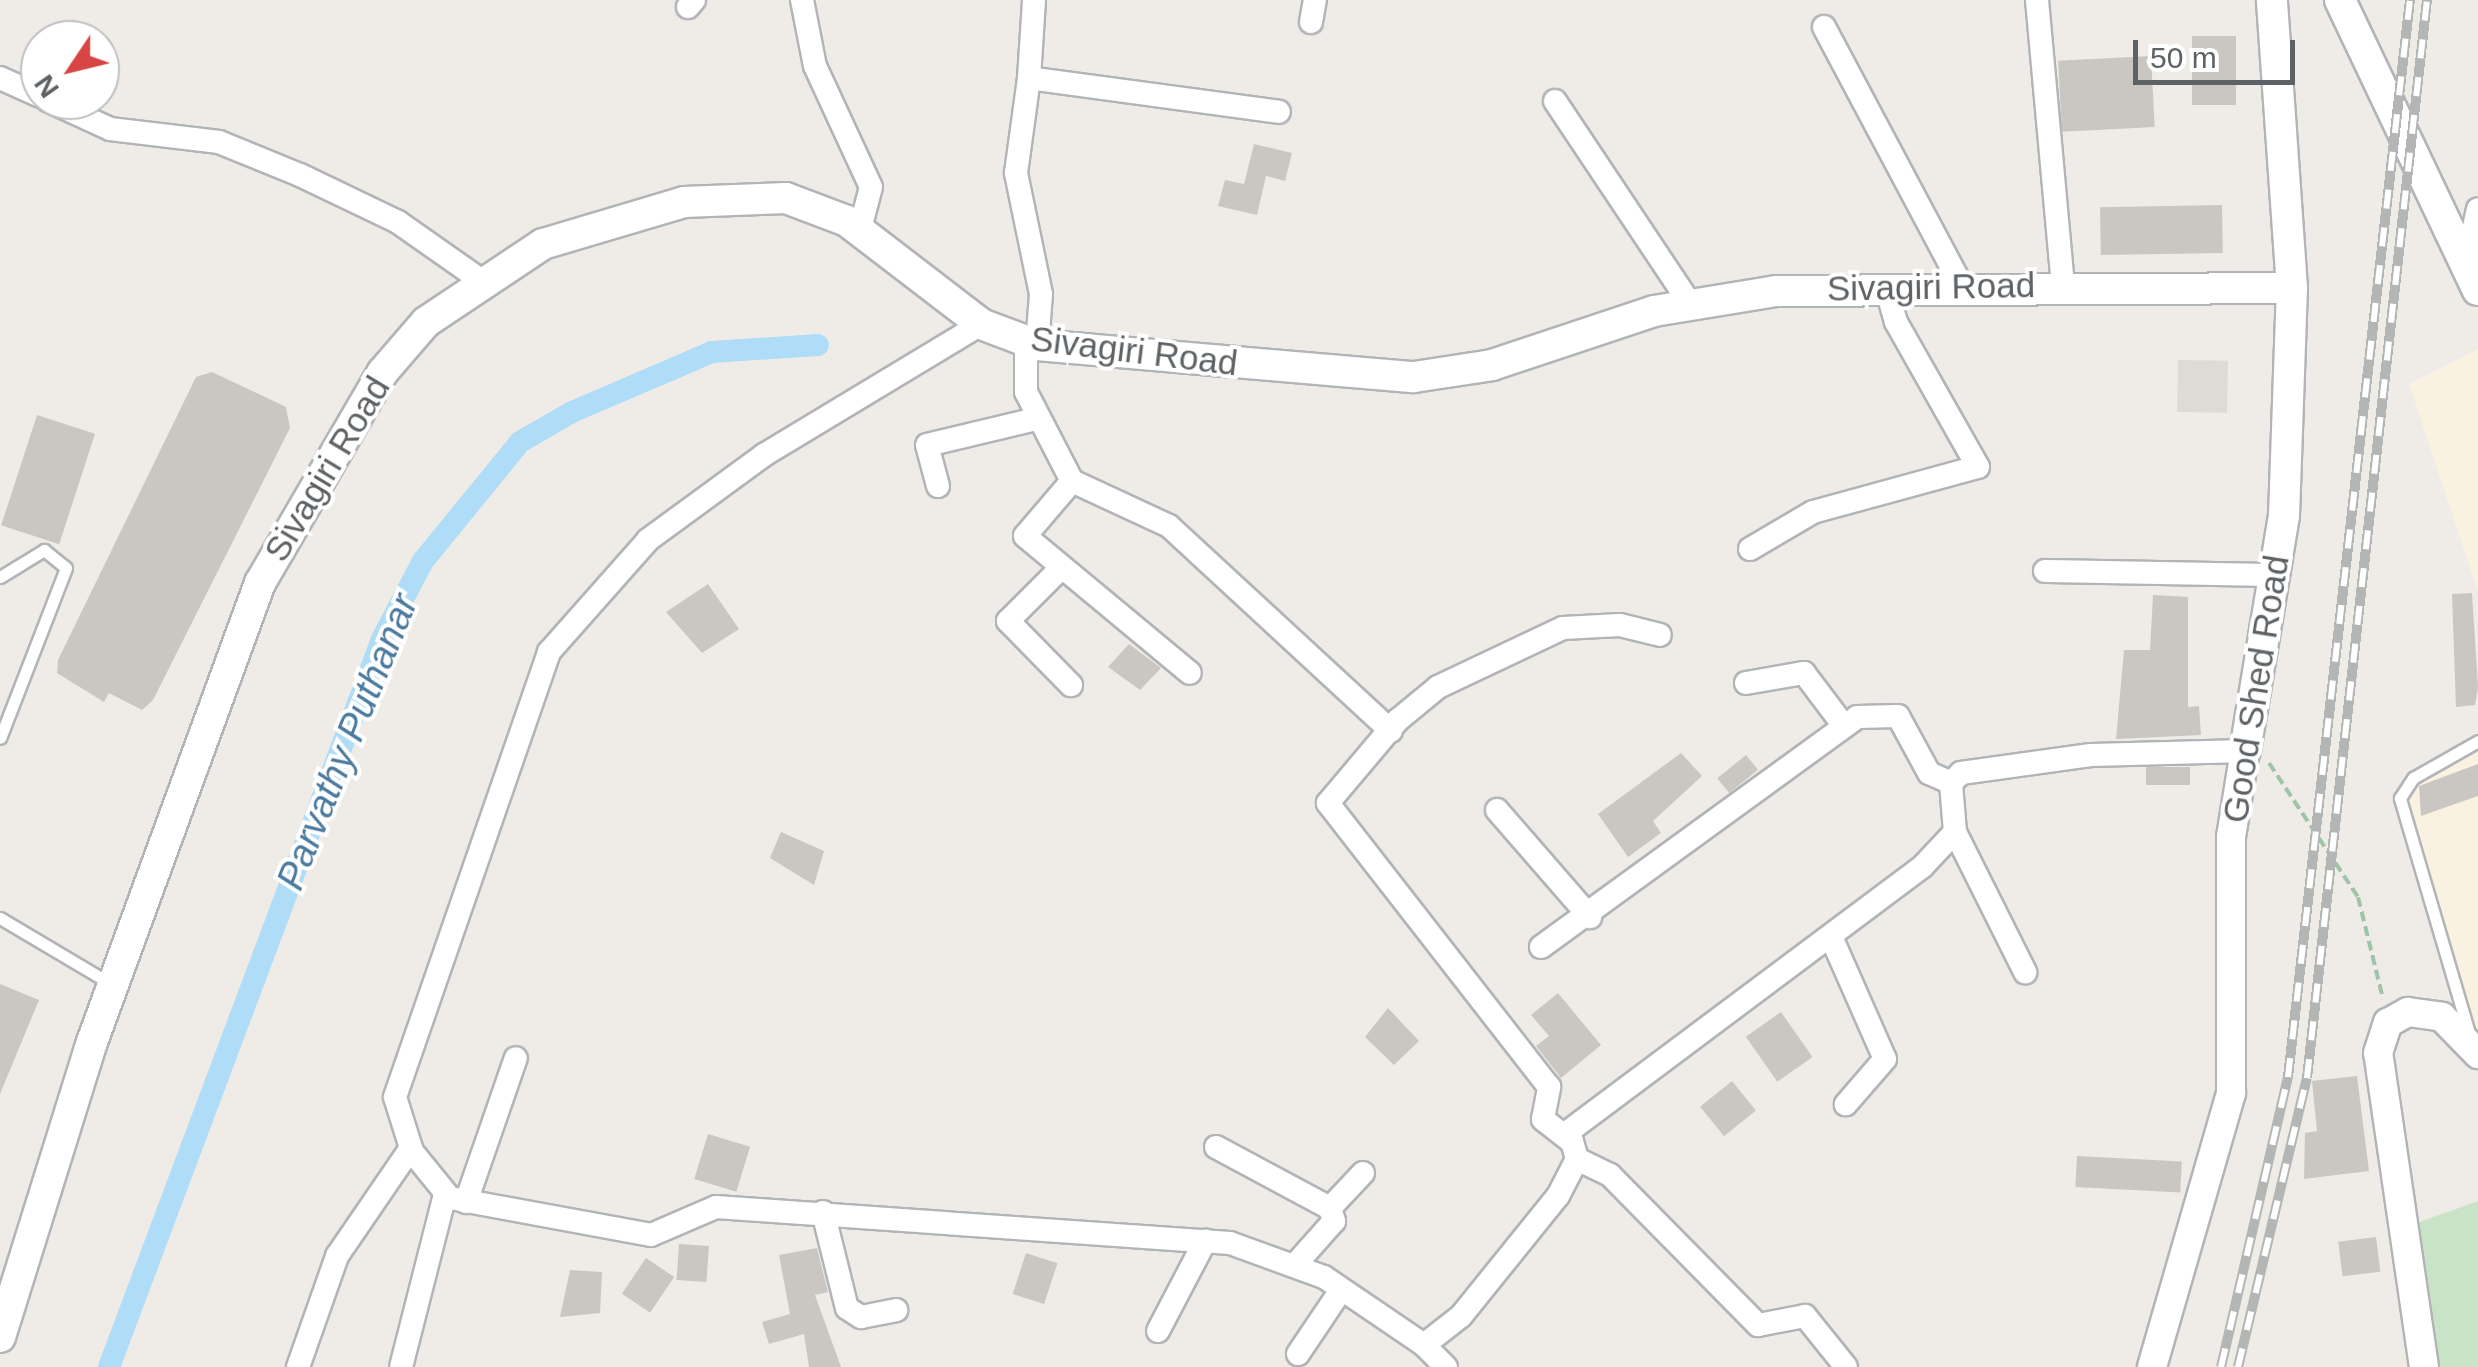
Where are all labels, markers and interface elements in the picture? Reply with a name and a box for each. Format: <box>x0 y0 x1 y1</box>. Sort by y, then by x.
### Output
north arrow <box>20 20 120 120</box>
scale bar <box>2138 20 2300 82</box>
text: 50 m <box>2150 41 2217 74</box>
text: N <box>28 69 65 104</box>
street label: Sivagiri Road <box>1827 264 2035 310</box>
street label: Sivagiri Road <box>1028 317 1240 385</box>
street label: Sivagiri Road <box>255 369 399 569</box>
street label: Good Shed Road <box>2214 552 2298 826</box>
water label: Parvathy Puthanar <box>268 588 428 896</box>

